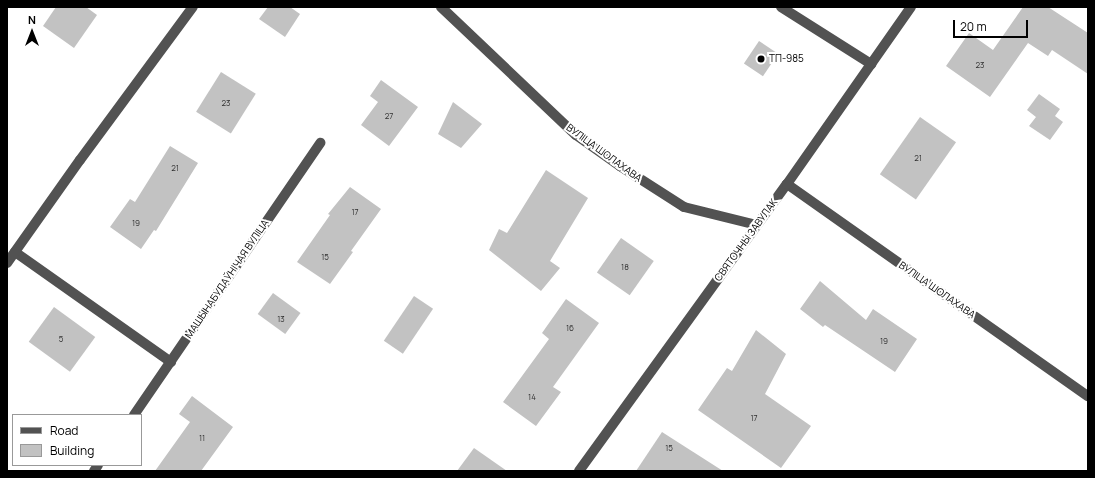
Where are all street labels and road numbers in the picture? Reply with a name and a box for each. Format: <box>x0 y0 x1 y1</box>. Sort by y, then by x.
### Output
street label: ВУЛІЦА ШОЛАХАВА <box>564 122 644 184</box>
street label: СВЯТОЧНЫ ЗАВУЛАК <box>712 196 780 284</box>
street label: МАШЫНАБУДАЎНІЧАЯ ВУЛІЦА <box>183 217 271 341</box>
street label: ВУЛІЦА ШОЛАХАВА <box>897 259 977 321</box>

